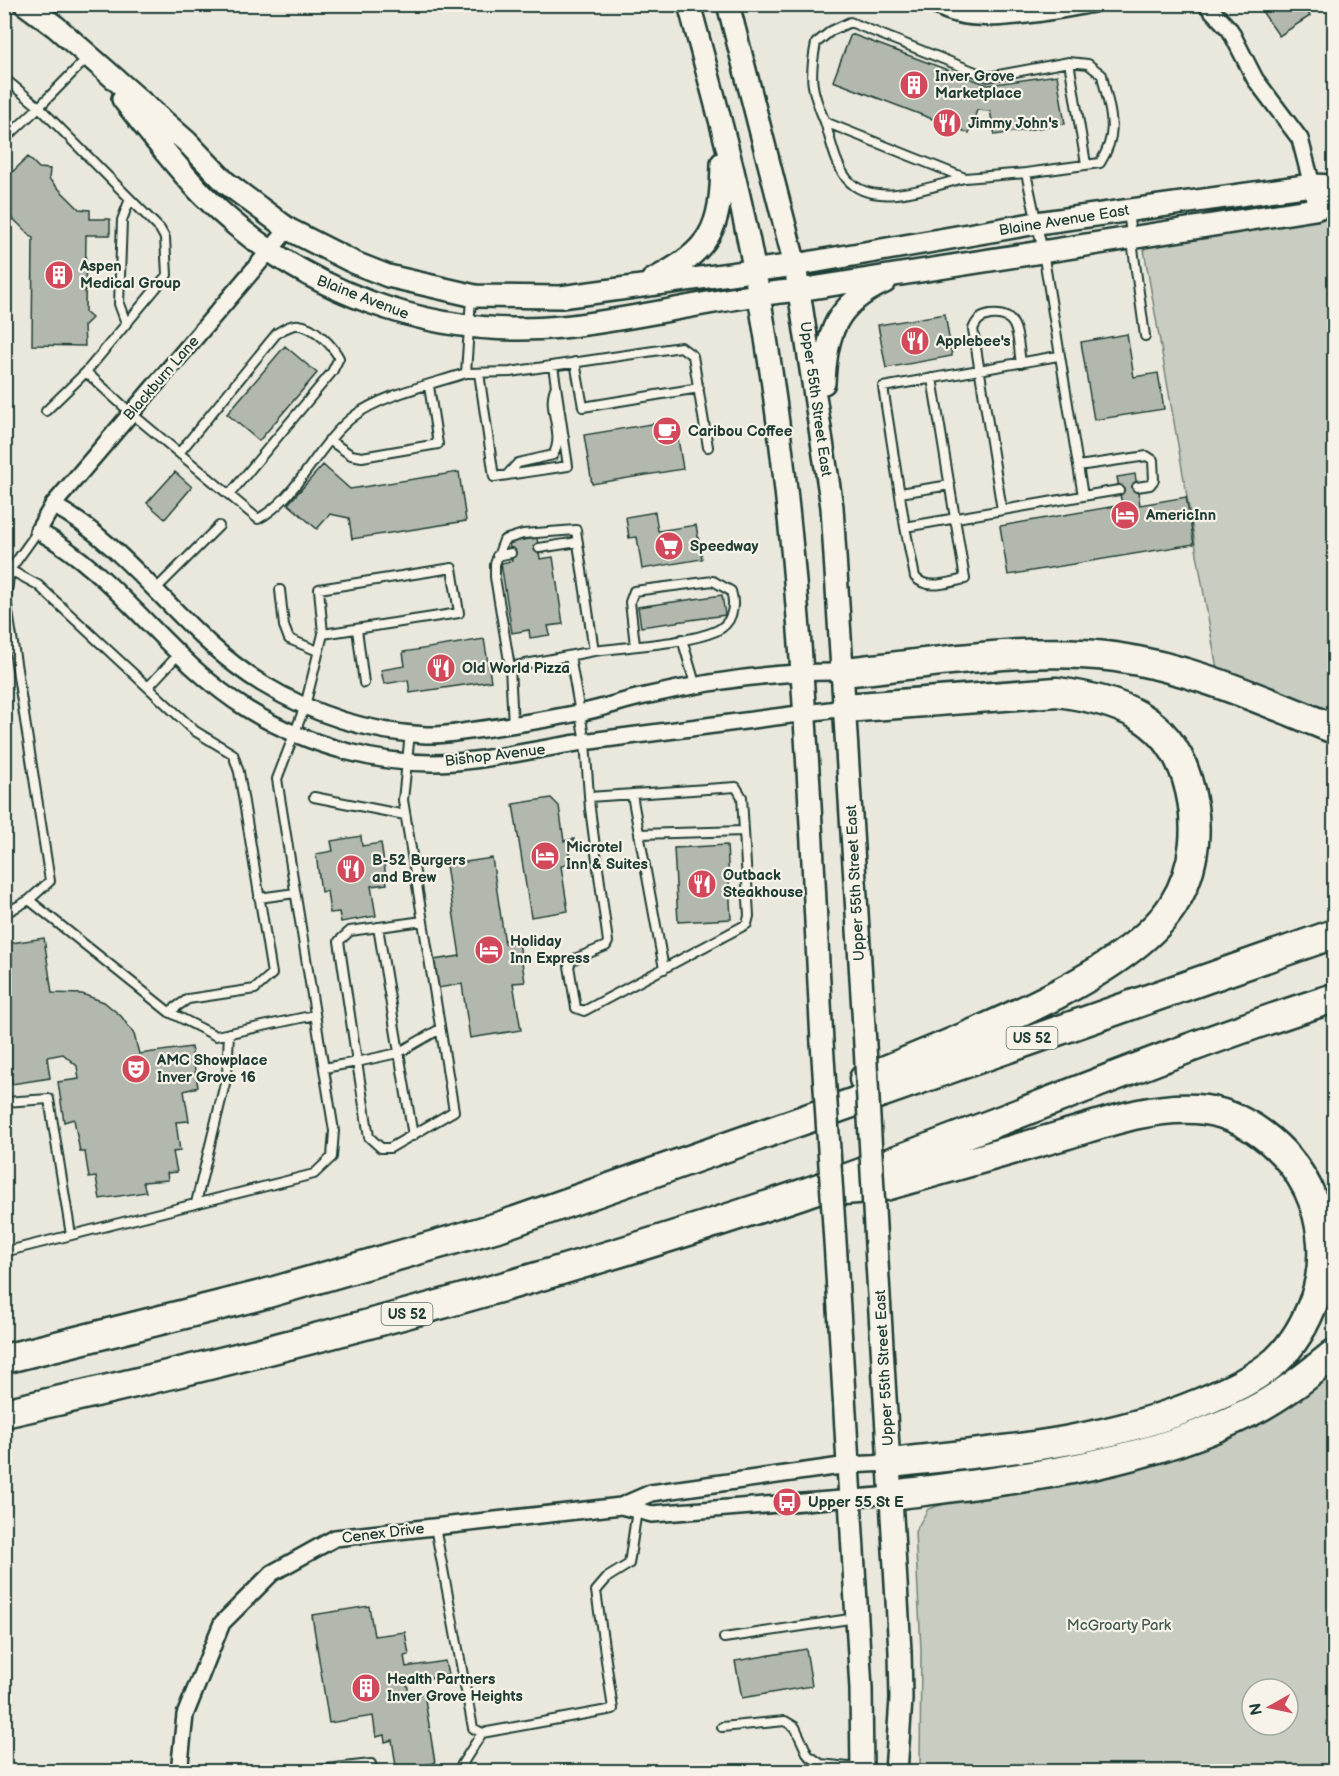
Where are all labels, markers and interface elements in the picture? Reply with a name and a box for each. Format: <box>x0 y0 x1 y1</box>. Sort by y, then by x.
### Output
place label: Inver Grove Marketplace <box>935 67 1022 103</box>
building icon: Inver Grove Marketplace <box>898 69 930 101</box>
restaurant icon: Jimmy John's <box>931 107 963 139</box>
place label: Jimmy John's <box>968 114 1058 133</box>
street label: Blaine Avenue East <box>998 201 1131 240</box>
place label: Aspen Medical Group <box>79 257 181 293</box>
building icon: Aspen Medical Group <box>43 259 75 291</box>
street label: Blaine Avenue <box>314 271 412 324</box>
street label: Upper 55th Street East <box>795 320 836 478</box>
restaurant icon: Applebee's <box>899 325 931 357</box>
street label: Blackburn Lane <box>119 332 203 425</box>
place label: Applebee's <box>935 332 1011 351</box>
cafe icon: Caribou Coffee <box>651 415 683 447</box>
place label: Caribou Coffee <box>688 422 793 441</box>
hotel icon: AmericInn <box>1109 499 1141 531</box>
place label: AmericInn <box>1145 506 1216 525</box>
supermarket icon: Speedway <box>653 530 685 562</box>
place label: Speedway <box>690 537 759 556</box>
restaurant icon: Old World Pizza <box>425 652 457 684</box>
place label: Old World Pizza <box>462 659 570 678</box>
street label: Bishop Avenue <box>444 740 546 771</box>
street label: Upper 55th Street East <box>842 804 869 961</box>
place label: Microtel Inn & Suites <box>566 838 648 874</box>
hotel icon: Microtel Inn & Suites <box>529 840 561 872</box>
place label: B-52 Burgers and Brew <box>372 851 466 887</box>
restaurant icon: B-52 Burgers and Brew <box>335 853 367 885</box>
place label: Outback Steakhouse <box>723 866 804 902</box>
restaurant icon: Outback Steakhouse <box>686 868 718 900</box>
place label: Holiday Inn Express <box>510 932 590 968</box>
hotel icon: Holiday Inn Express <box>473 934 505 966</box>
road number: US 52 <box>1006 1027 1058 1049</box>
place label: AMC Showplace Inver Grove 16 <box>156 1051 268 1087</box>
theatre icon: AMC Showplace Inver Grove 16 <box>120 1053 152 1085</box>
street label: Upper 55th Street East <box>871 1289 898 1446</box>
road number: US 52 <box>382 1303 432 1325</box>
bus stop icon: Upper 55 St E <box>771 1486 803 1518</box>
place label: Upper 55 St E <box>808 1493 904 1512</box>
street label: Cenex Drive <box>341 1519 426 1548</box>
park label: McGroarty Park <box>1067 1616 1172 1635</box>
place label: Health Partners Inver Grove Heights <box>387 1670 523 1706</box>
building icon: Health Partners Inver Grove Heights <box>350 1672 382 1704</box>
north arrow <box>1240 1677 1300 1737</box>
text: N <box>1246 1702 1267 1717</box>

